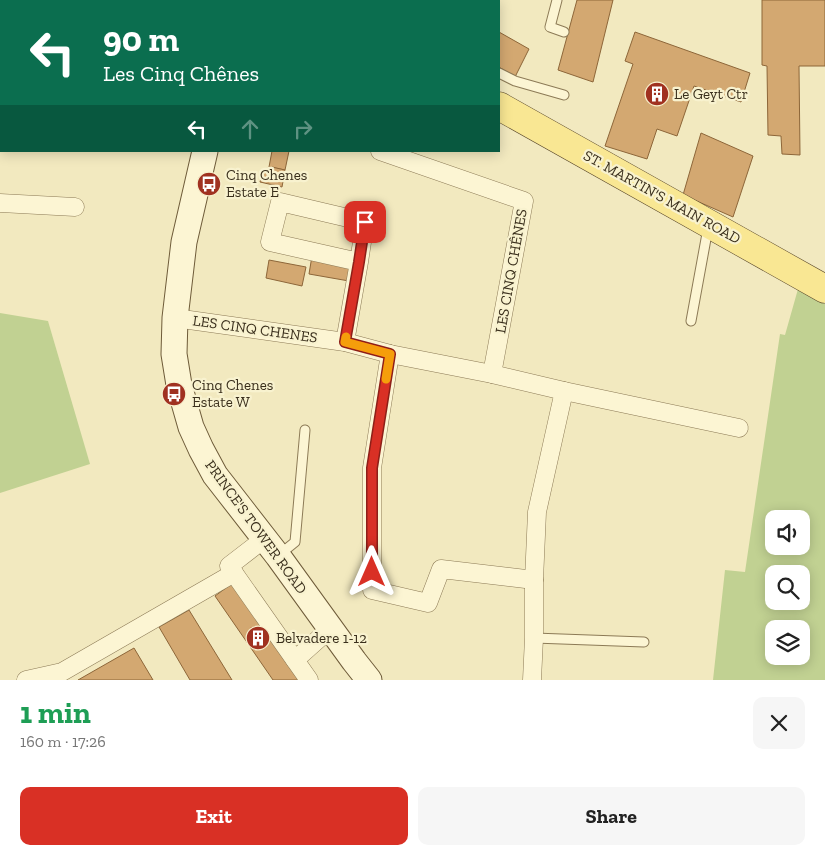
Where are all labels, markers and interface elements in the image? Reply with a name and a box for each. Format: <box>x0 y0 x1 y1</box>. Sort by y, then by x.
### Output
text: 90 m <box>103 18 179 60</box>
icon: left <box>20 20 85 85</box>
text: Les Cinq Chênes <box>103 60 259 87</box>
building icon: Le Geyt Ctr <box>644 81 670 107</box>
place label: Le Geyt Ctr <box>674 85 748 103</box>
icon: left <box>183 115 211 143</box>
icon: ahead <box>236 115 264 143</box>
icon: right <box>289 115 317 143</box>
street label: ST. MARTIN'S MAIN ROAD <box>580 146 744 248</box>
place label: Cinq Chenes Estate E <box>226 166 307 201</box>
bus stop icon: Cinq Chenes Estate E <box>196 171 222 197</box>
pin <box>344 201 386 243</box>
street label: LES CINQ CHÊNES <box>491 207 531 335</box>
icon: arrive <box>351 208 379 236</box>
street label: LES CINQ CHENES <box>191 311 319 347</box>
place label: Cinq Chenes Estate W <box>192 376 273 411</box>
bus stop icon: Cinq Chenes Estate W <box>161 381 187 407</box>
street label: PRINCE'S TOWER ROAD <box>201 456 311 598</box>
map controls <box>765 510 810 665</box>
button: sound <box>765 510 810 555</box>
position arrow <box>345 545 397 597</box>
button: search <box>765 565 810 610</box>
button: layers <box>765 620 810 665</box>
building icon: Belvadere 1-12 <box>245 625 271 651</box>
place label: Belvadere 1-12 <box>276 629 367 647</box>
text: 1 min <box>20 695 91 731</box>
button: close <box>753 697 805 749</box>
text: 160 m · 17:26 <box>20 732 106 751</box>
button: Exit <box>20 787 408 845</box>
button: Share <box>418 787 805 845</box>

